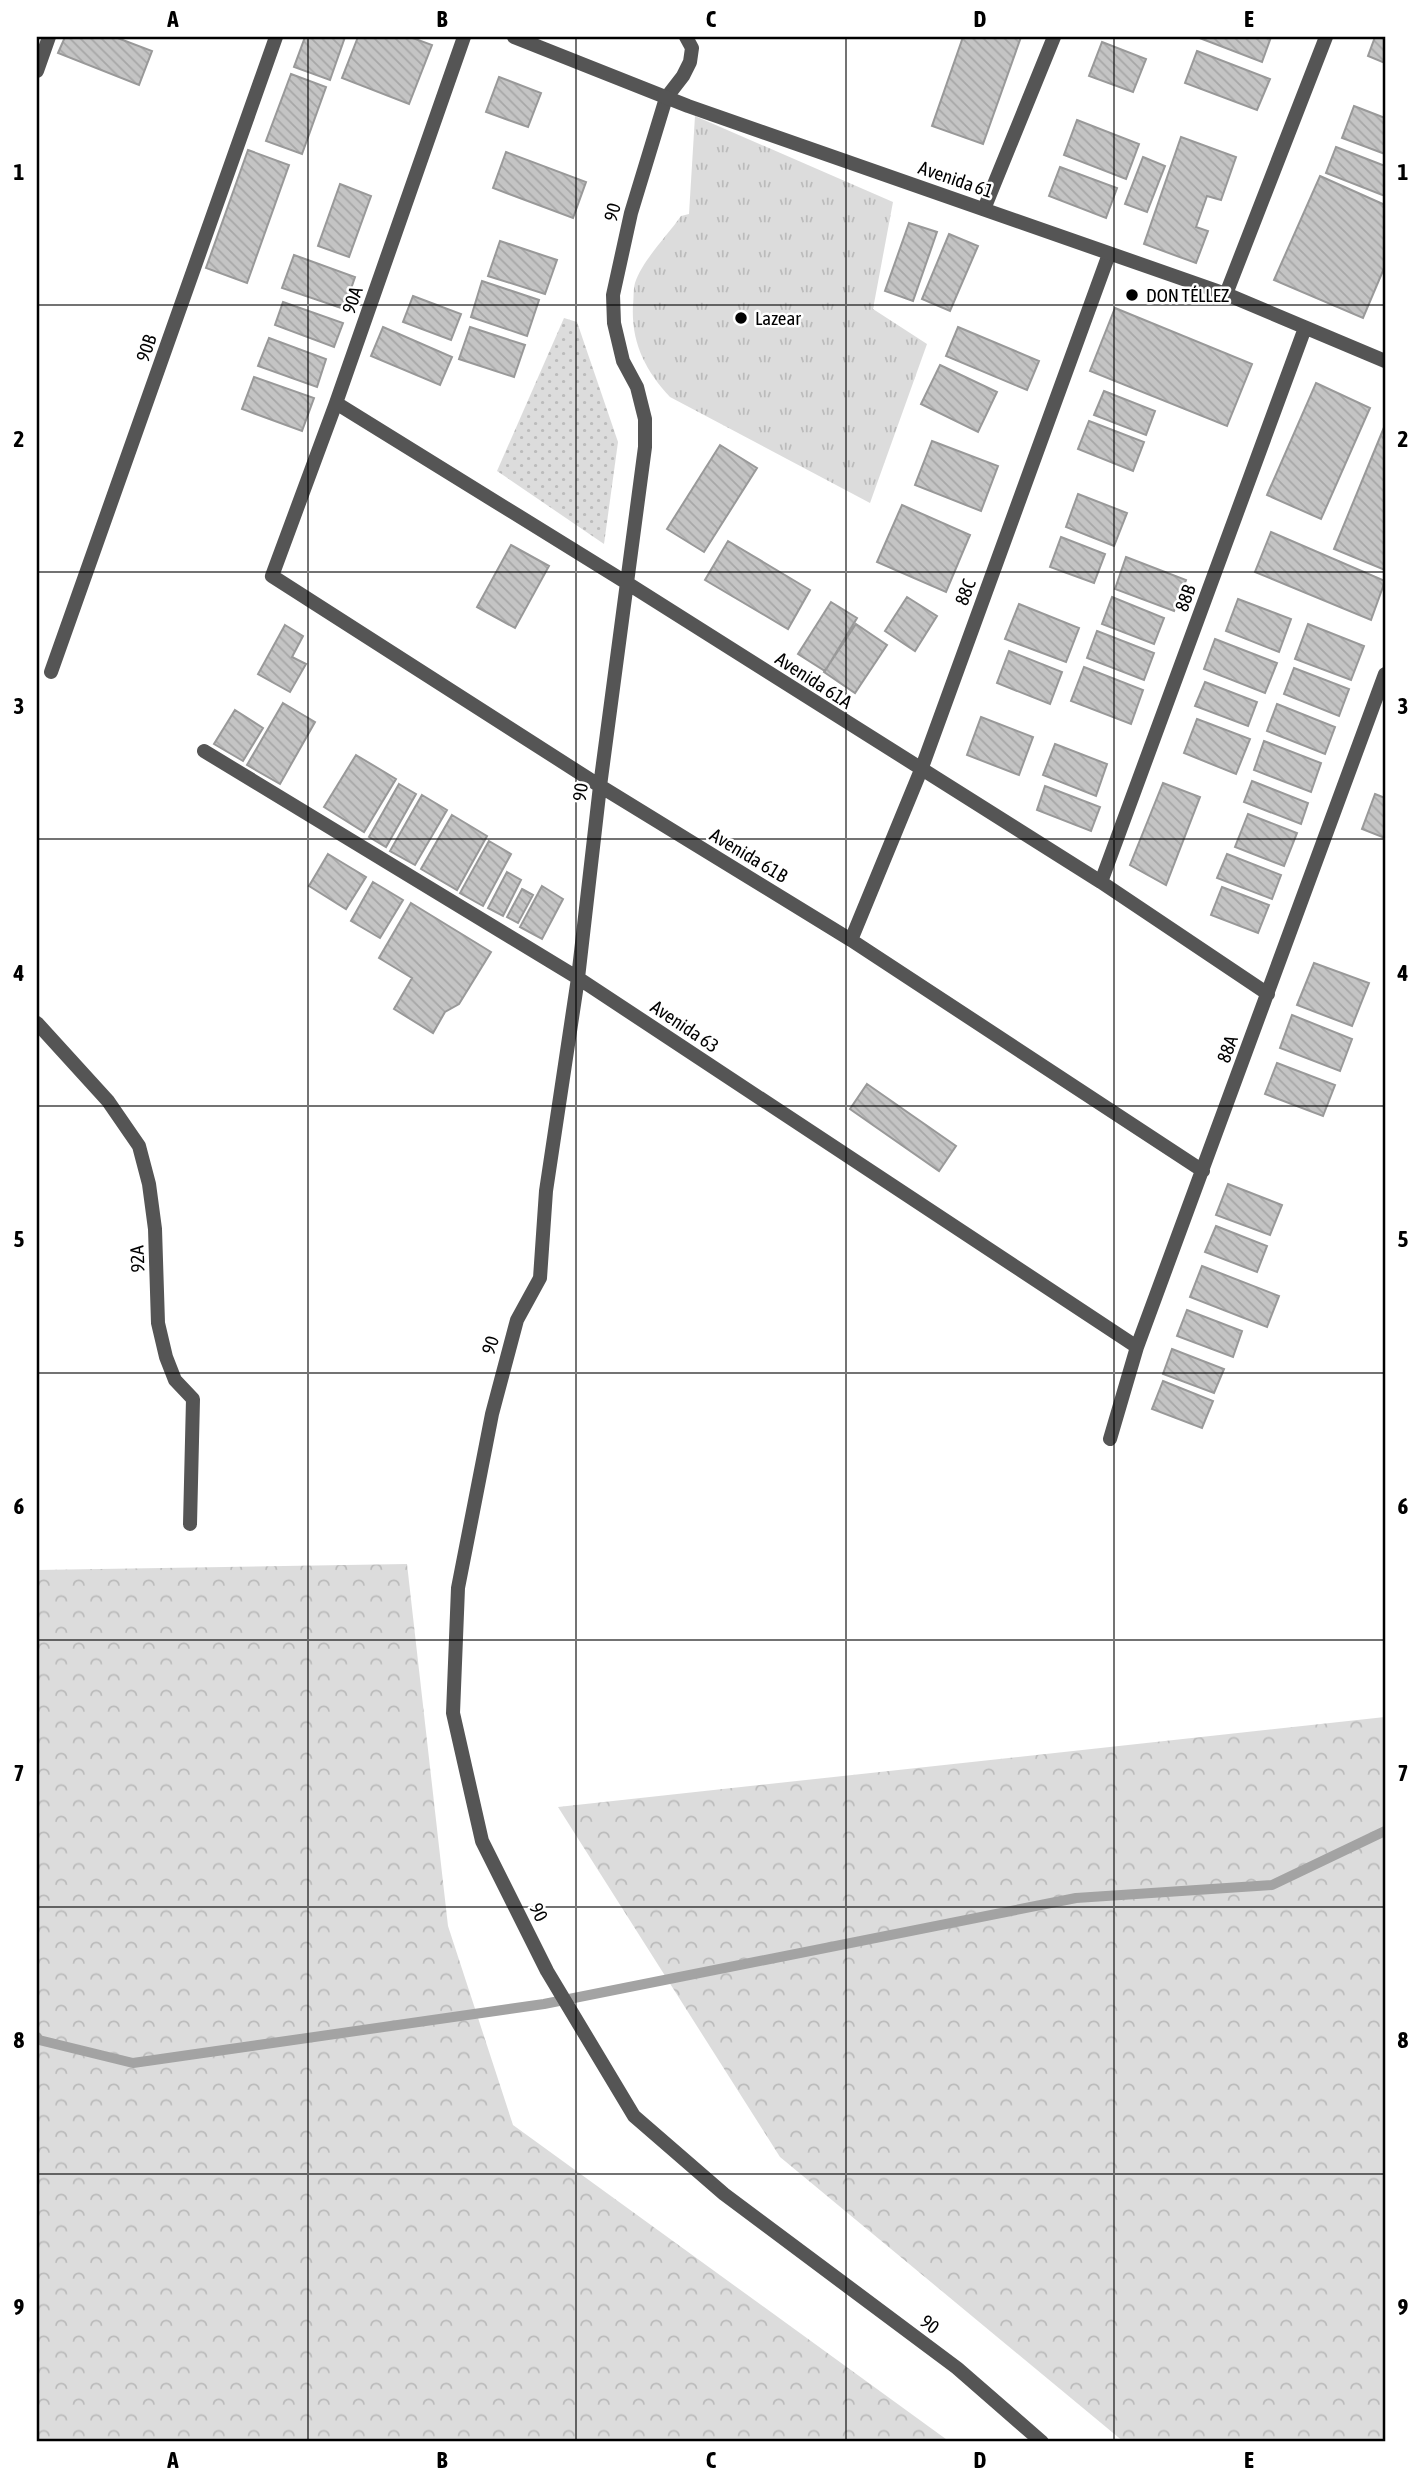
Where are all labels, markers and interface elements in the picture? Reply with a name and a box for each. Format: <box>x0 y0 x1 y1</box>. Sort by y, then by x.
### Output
text: A <box>166 6 179 32</box>
text: B <box>437 6 448 32</box>
text: C <box>706 6 717 32</box>
text: D <box>974 6 987 32</box>
text: E <box>1244 6 1254 32</box>
street label: Avenida 61 <box>916 156 996 202</box>
text: 1 <box>14 159 25 185</box>
text: 1 <box>1398 159 1409 185</box>
street label: 90 <box>599 200 625 223</box>
street label: 90A <box>337 283 367 316</box>
place label: DON TÉLLEZ <box>1146 284 1230 306</box>
marker: DON TÉLLEZ <box>1124 287 1140 303</box>
place label: Lazear <box>755 307 801 329</box>
marker: Lazear <box>733 310 749 326</box>
street label: 90B <box>131 332 161 364</box>
text: 2 <box>14 426 24 452</box>
text: 2 <box>1398 426 1408 452</box>
street label: 88C <box>950 575 980 608</box>
street label: 88B <box>1170 582 1200 614</box>
street label: Avenida 61A <box>772 647 857 713</box>
text: 3 <box>14 693 24 719</box>
text: 3 <box>1398 693 1408 719</box>
street label: 90 <box>568 782 592 802</box>
street label: Avenida 61B <box>706 823 792 887</box>
text: 4 <box>13 960 25 986</box>
text: 4 <box>1397 960 1409 986</box>
street label: Avenida 63 <box>647 995 723 1057</box>
street label: 88A <box>1212 1032 1242 1066</box>
text: 5 <box>14 1226 25 1252</box>
text: 5 <box>1398 1226 1409 1252</box>
street label: 92A <box>126 1244 148 1273</box>
street label: 90 <box>477 1333 503 1357</box>
text: 6 <box>14 1493 25 1519</box>
text: 6 <box>1398 1493 1409 1519</box>
text: 7 <box>14 1760 24 1786</box>
text: 7 <box>1398 1760 1408 1786</box>
street label: 90 <box>525 1899 553 1925</box>
text: 8 <box>14 2027 25 2053</box>
text: 8 <box>1398 2027 1409 2053</box>
text: 9 <box>14 2294 25 2320</box>
text: 9 <box>1398 2294 1409 2320</box>
street label: 90 <box>916 2310 944 2338</box>
text: A <box>166 2447 179 2473</box>
text: B <box>437 2447 448 2473</box>
text: C <box>706 2447 717 2473</box>
text: D <box>974 2447 987 2473</box>
text: E <box>1244 2447 1254 2473</box>

